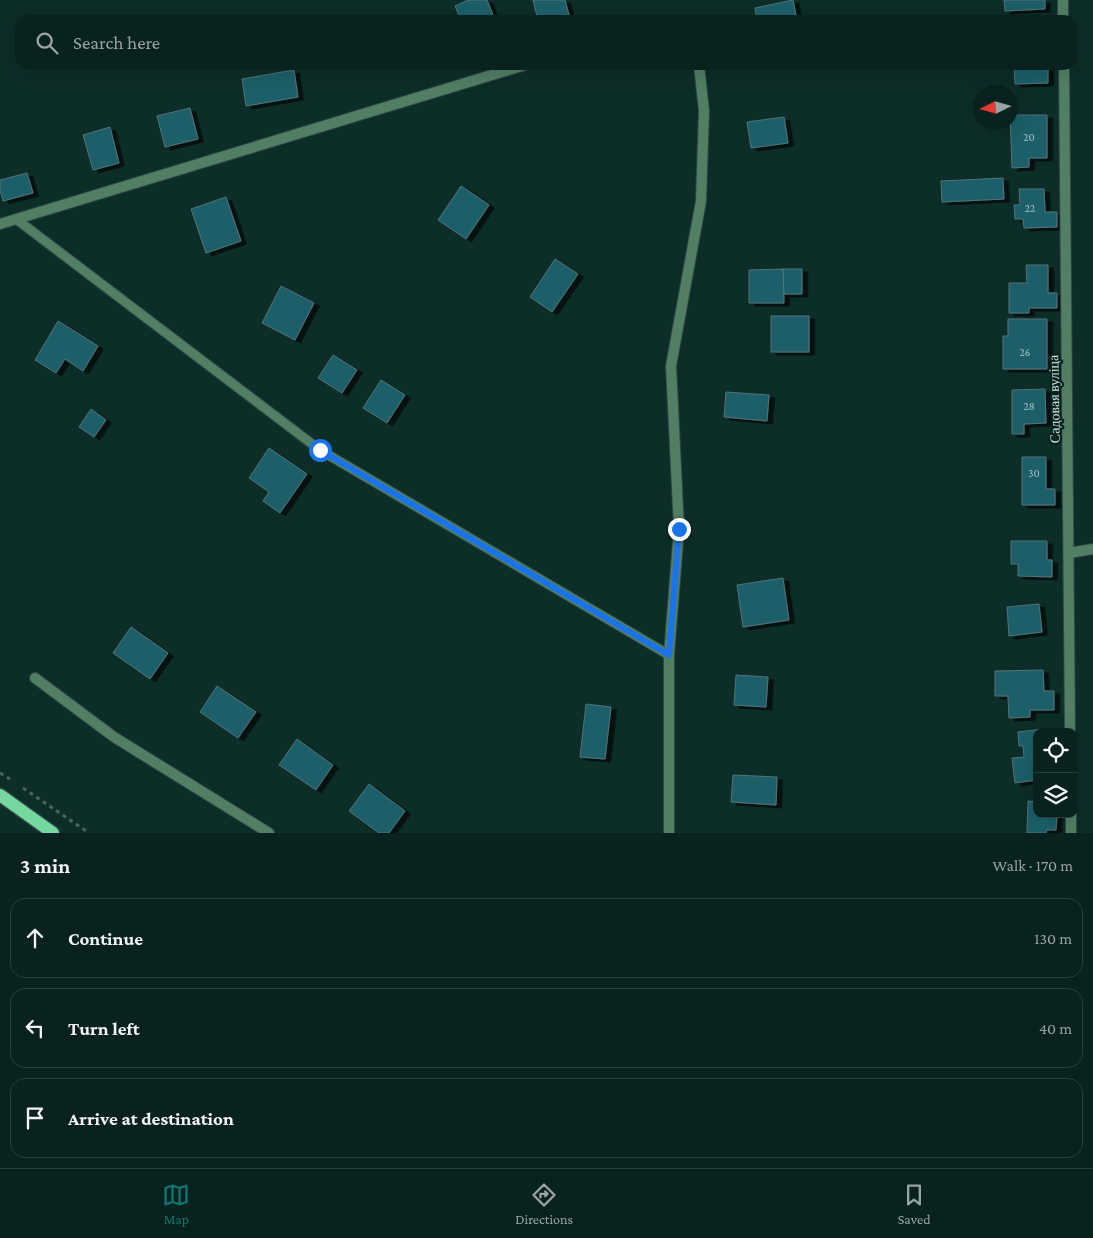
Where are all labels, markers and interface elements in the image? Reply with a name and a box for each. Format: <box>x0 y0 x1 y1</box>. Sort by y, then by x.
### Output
search box <box>15 15 1078 70</box>
icon: search <box>33 29 61 57</box>
text: Search here <box>73 32 160 53</box>
north arrow <box>973 85 1018 130</box>
house number: 20 <box>1023 131 1035 143</box>
house number: 22 <box>1025 202 1035 214</box>
house number: 26 <box>1020 346 1030 358</box>
street label: Садовая вуліца <box>1045 354 1063 443</box>
house number: 28 <box>1023 400 1035 412</box>
route start <box>309 439 332 462</box>
house number: 30 <box>1028 467 1040 479</box>
route end <box>668 518 691 541</box>
map controls <box>1033 728 1078 818</box>
button: locate <box>1033 728 1078 773</box>
button: layers <box>1033 773 1078 818</box>
text: 3 min <box>20 854 70 878</box>
text: Walk · 170 m <box>993 857 1073 874</box>
icon: ahead <box>21 924 49 952</box>
text: Continue <box>68 928 143 949</box>
text: 130 m <box>1034 930 1072 947</box>
icon: left <box>21 1014 49 1042</box>
text: Turn left <box>68 1018 140 1039</box>
text: 40 m <box>1039 1020 1072 1037</box>
icon: arrive <box>21 1104 49 1132</box>
text: Arrive at destination <box>68 1108 234 1129</box>
tab: Map <box>162 1181 190 1227</box>
tab: Directions <box>515 1181 573 1227</box>
tab: Saved <box>898 1181 931 1227</box>

